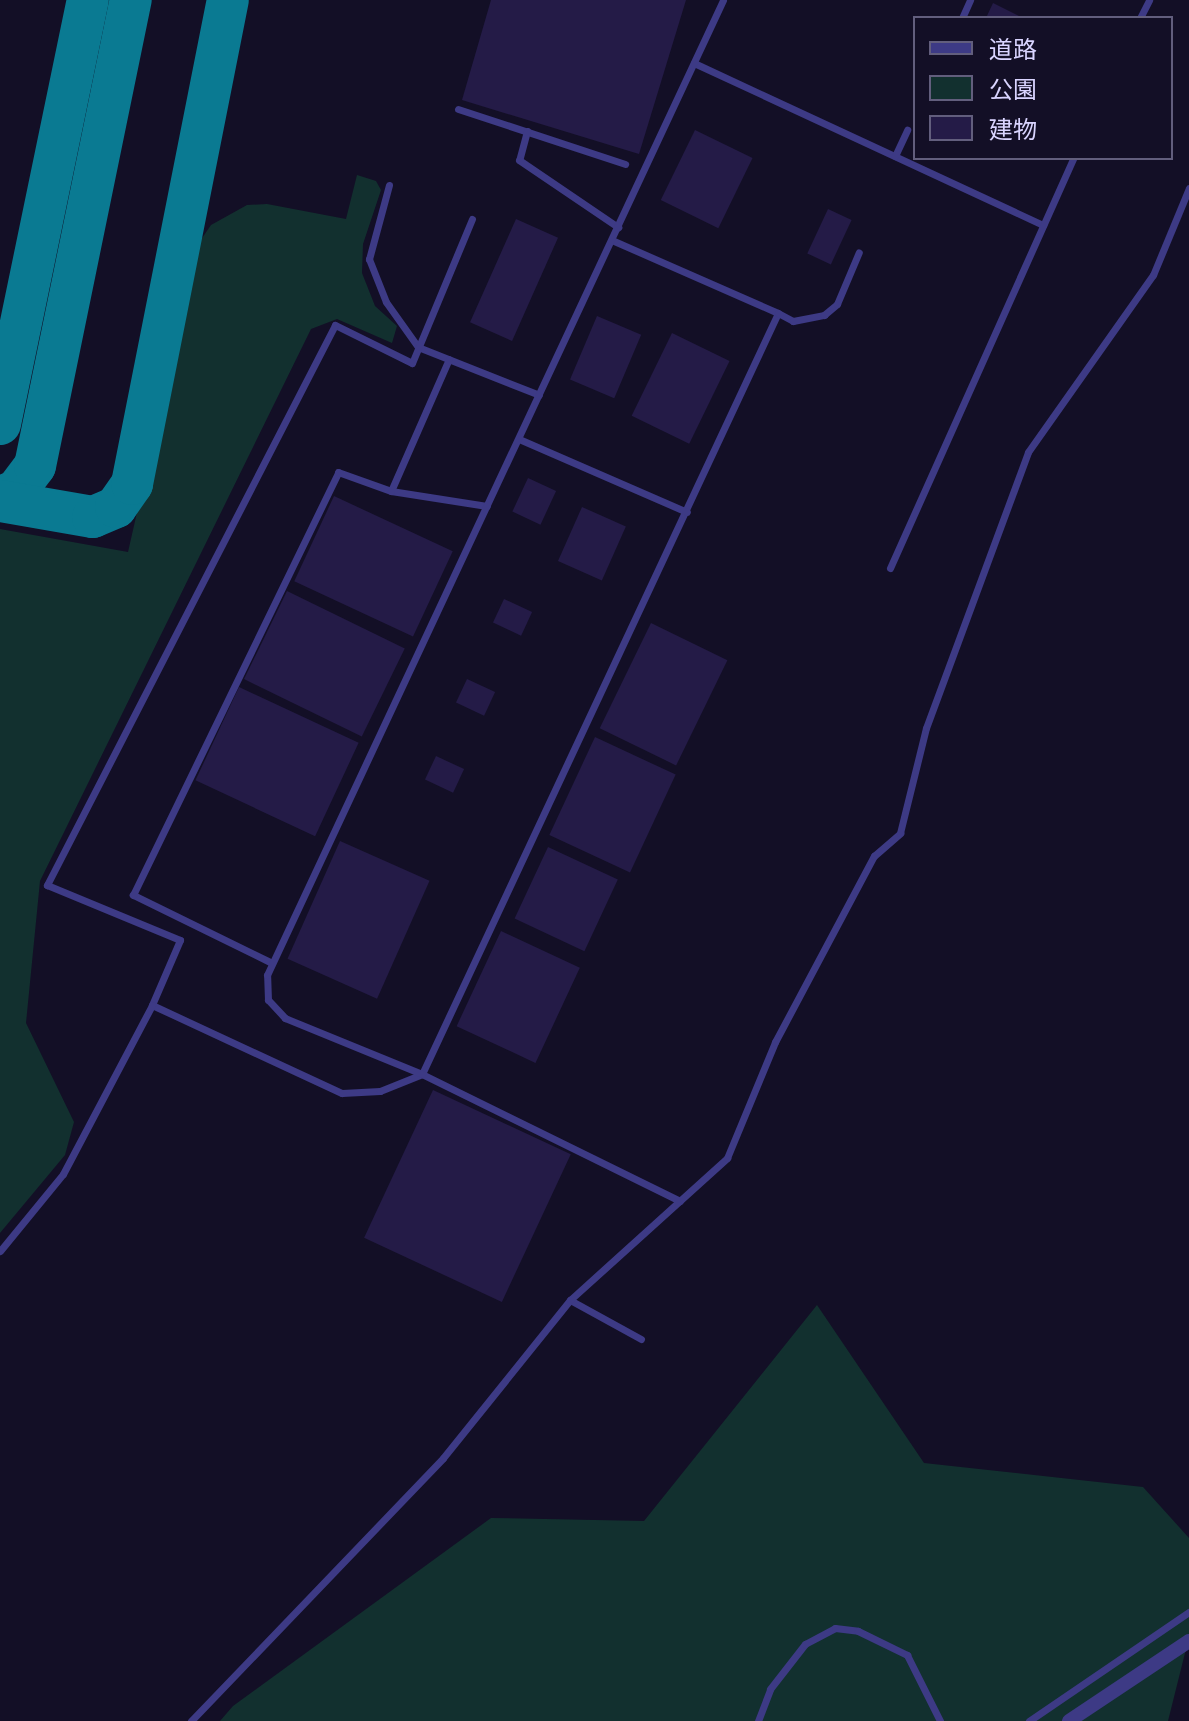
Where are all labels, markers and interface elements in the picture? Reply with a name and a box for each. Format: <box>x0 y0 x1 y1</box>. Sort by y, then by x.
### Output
legend <box>913 16 1173 160</box>
text: 道路 <box>989 32 1037 67</box>
text: 公園 <box>989 72 1037 107</box>
text: 建物 <box>989 112 1037 147</box>

